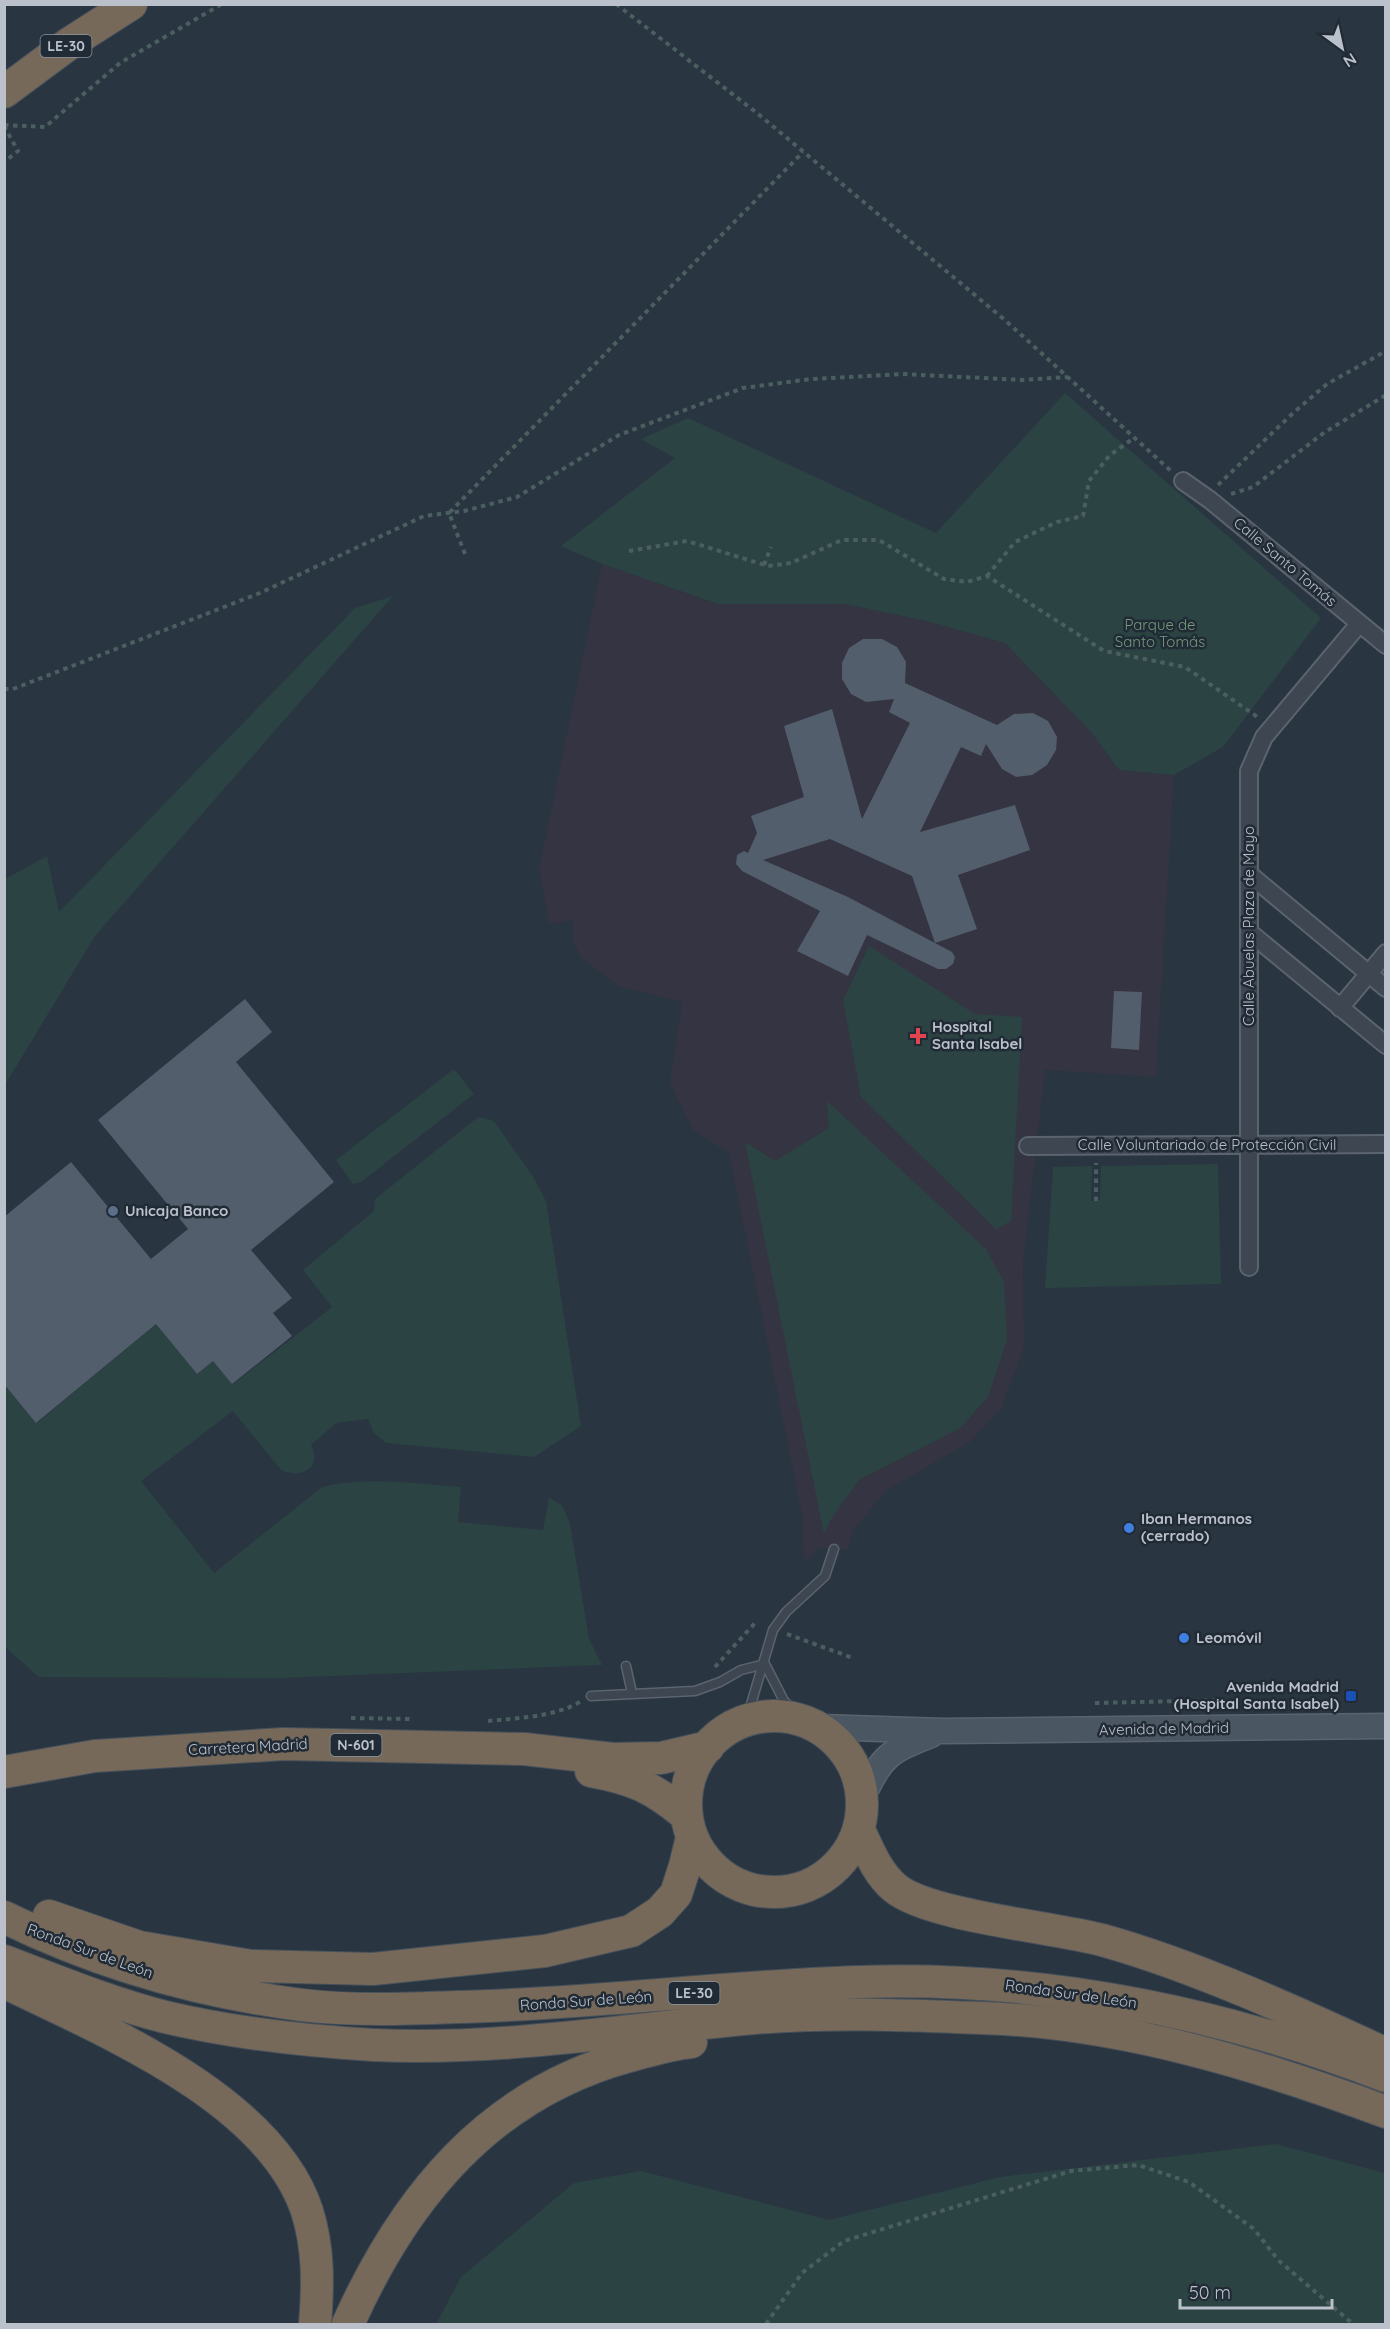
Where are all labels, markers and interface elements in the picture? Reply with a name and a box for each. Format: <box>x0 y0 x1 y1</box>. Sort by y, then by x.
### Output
north arrow <box>1312 18 1372 78</box>
road number: LE-30 <box>40 35 92 57</box>
text: N <box>1340 49 1361 72</box>
street label: Calle Santo Tomás <box>1230 513 1341 610</box>
park label: Parque de Santo Tomás <box>1115 615 1205 651</box>
street label: Calle Abuelas Plaza de Mayo <box>1239 826 1258 1026</box>
place label: Hospital Santa Isabel <box>932 1017 1022 1053</box>
marker: Hospital Santa Isabel <box>909 1027 927 1045</box>
street label: Calle Voluntariado de Protección Civil <box>1078 1135 1336 1154</box>
place label: Unicaja Banco <box>125 1201 228 1220</box>
marker: Unicaja Banco <box>106 1204 120 1218</box>
place label: Iban Hermanos (cerrado) <box>1141 1509 1252 1545</box>
marker: Iban Hermanos (cerrado) <box>1122 1521 1136 1535</box>
place label: Leomóvil <box>1196 1628 1262 1647</box>
marker: Leomóvil <box>1177 1631 1191 1645</box>
place label: Avenida Madrid (Hospital Santa Isabel) <box>1174 1677 1339 1713</box>
marker: Avenida Madrid (Hospital Santa Isabel) <box>1344 1689 1358 1703</box>
street label: Avenida de Madrid <box>1099 1718 1229 1739</box>
street label: Carretera Madrid <box>188 1734 308 1759</box>
road number: N-601 <box>330 1734 382 1756</box>
street label: Ronda Sur de León <box>25 1919 156 1982</box>
street label: Ronda Sur de León <box>1004 1975 1138 2012</box>
road number: LE-30 <box>668 1982 720 2004</box>
street label: Ronda Sur de León <box>519 1986 653 2015</box>
scale bar <box>1180 2272 1332 2310</box>
text: 50 m <box>1189 2281 1231 2304</box>

